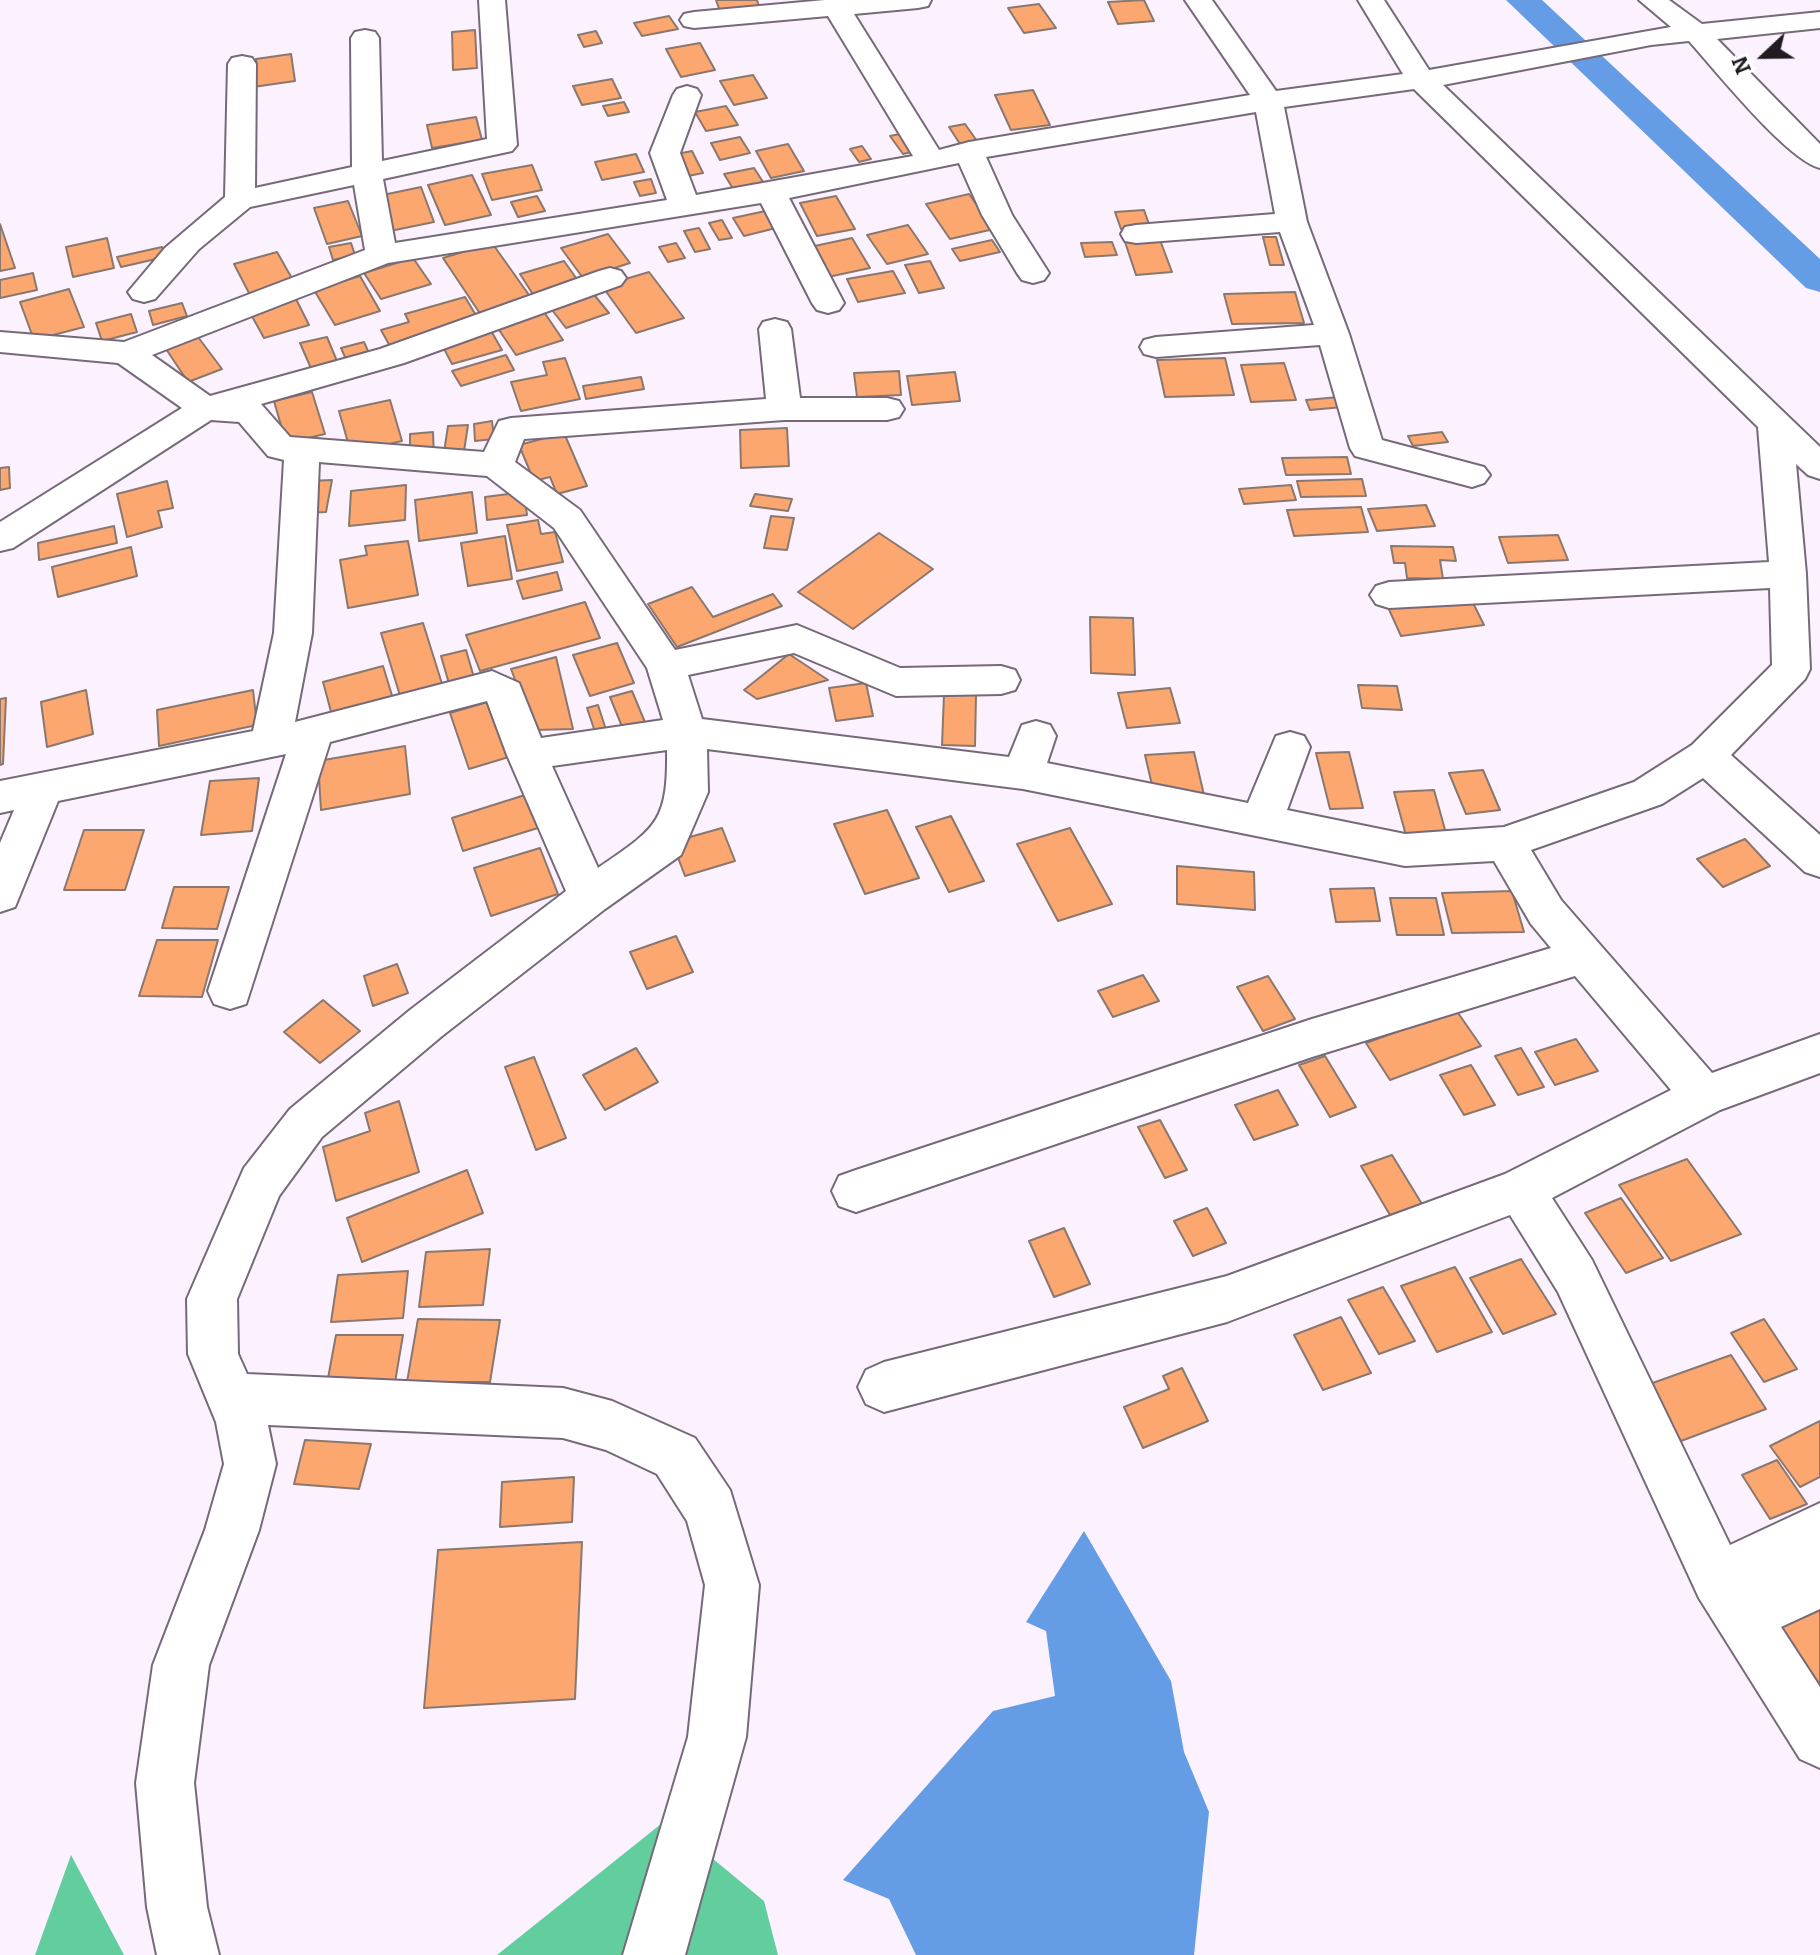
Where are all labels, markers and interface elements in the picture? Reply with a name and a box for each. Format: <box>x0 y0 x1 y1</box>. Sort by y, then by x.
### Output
north arrow <box>1724 16 1804 96</box>
text: N <box>1726 52 1757 78</box>

